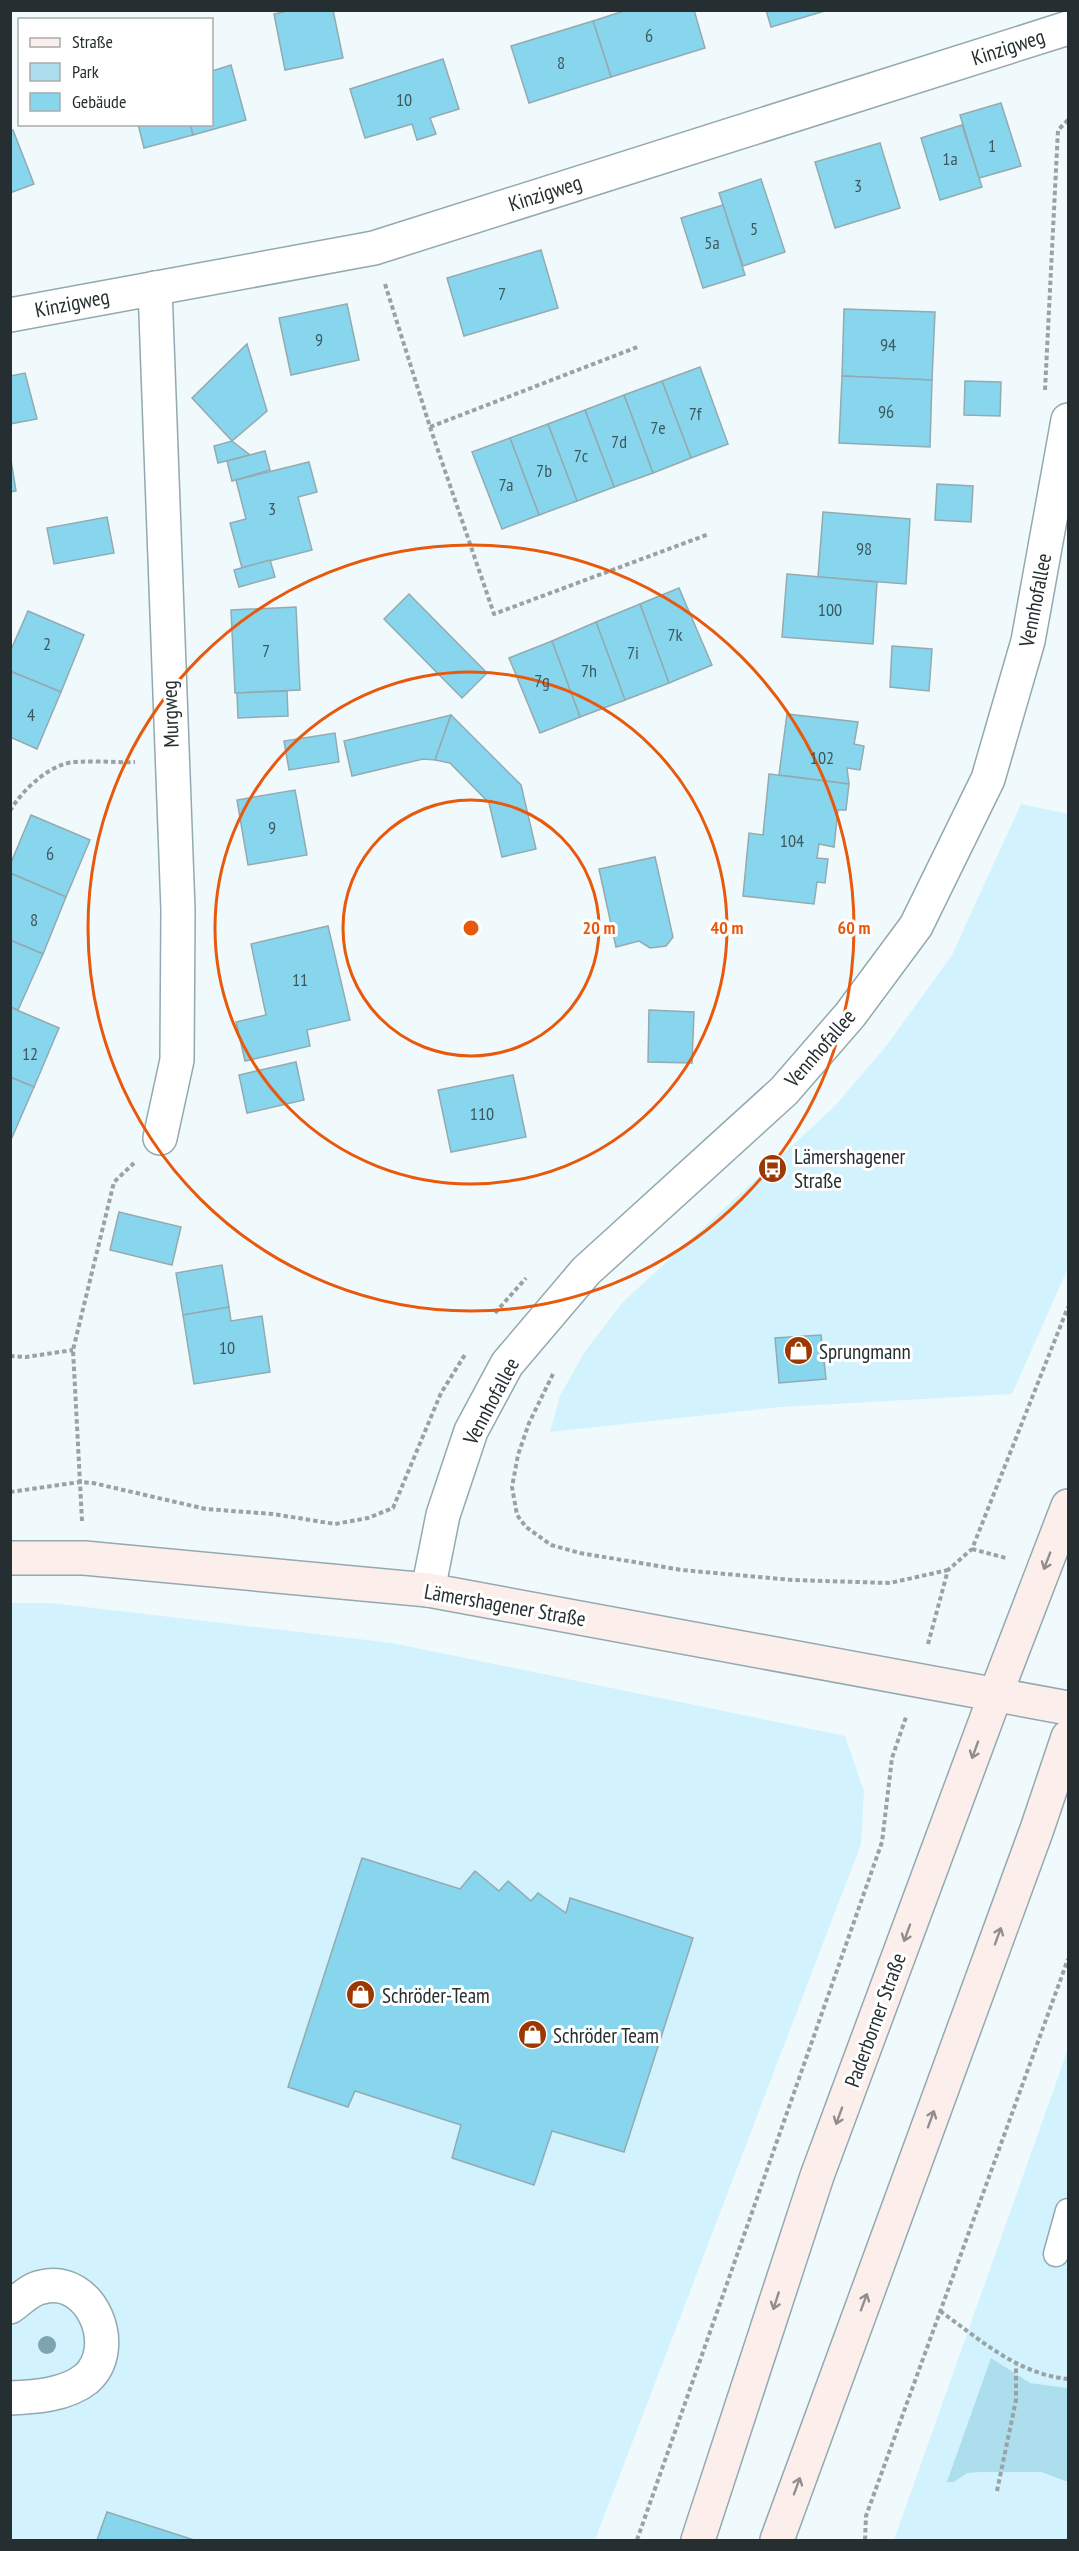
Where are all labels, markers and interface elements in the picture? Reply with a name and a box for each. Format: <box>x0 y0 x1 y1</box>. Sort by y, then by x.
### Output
legend <box>18 18 213 126</box>
street label: Kinzigweg <box>968 23 1048 71</box>
house number: 6 <box>645 24 653 47</box>
text: Straße <box>72 30 113 53</box>
house number: 8 <box>557 51 565 74</box>
text: Park <box>72 60 99 83</box>
house number: 10 <box>396 88 412 111</box>
text: Gebäude <box>72 90 126 113</box>
house number: 1 <box>988 134 996 157</box>
house number: 1a <box>942 147 958 170</box>
street label: Kinzigweg <box>505 169 585 217</box>
house number: 3 <box>854 174 862 197</box>
house number: 5 <box>750 217 758 240</box>
house number: 5a <box>704 231 720 254</box>
house number: 7 <box>498 282 506 305</box>
street label: Kinzigweg <box>33 283 111 323</box>
house number: 9 <box>315 328 323 351</box>
house number: 94 <box>880 333 896 356</box>
house number: 96 <box>878 400 894 423</box>
house number: 7f <box>689 402 703 425</box>
house number: 7e <box>650 416 666 439</box>
house number: 7d <box>611 430 627 453</box>
house number: 7c <box>574 444 589 467</box>
house number: 7b <box>536 459 552 482</box>
house number: 7a <box>498 473 514 496</box>
house number: 3 <box>268 497 276 520</box>
house number: 98 <box>856 537 872 560</box>
street label: Vennhofallee <box>1013 551 1057 650</box>
house number: 100 <box>818 598 842 621</box>
house number: 7k <box>667 623 683 646</box>
house number: 2 <box>43 632 51 655</box>
house number: 7 <box>262 639 270 662</box>
house number: 7i <box>627 641 639 664</box>
house number: 7h <box>581 659 597 682</box>
house number: 7g <box>534 669 550 692</box>
street label: Murgweg <box>155 680 185 748</box>
house number: 4 <box>27 703 35 726</box>
house number: 102 <box>810 746 834 769</box>
house number: 9 <box>268 816 276 839</box>
house number: 104 <box>780 829 804 852</box>
house number: 6 <box>46 842 54 865</box>
house number: 8 <box>30 908 38 931</box>
text: 20 m <box>583 916 615 939</box>
text: 40 m <box>711 916 743 939</box>
text: 60 m <box>838 916 870 939</box>
centre of rings <box>461 918 481 938</box>
house number: 11 <box>292 968 308 991</box>
street label: Vennhofallee <box>778 1003 861 1093</box>
house number: 12 <box>22 1042 38 1065</box>
house number: 110 <box>470 1102 494 1125</box>
place label: Lämershagener Straße <box>794 1143 906 1194</box>
bus stop icon: Lämershagener Straße <box>757 1152 789 1184</box>
shop icon: Sprungmann <box>782 1335 814 1367</box>
house number: 10 <box>219 1336 235 1359</box>
place label: Sprungmann <box>819 1338 911 1365</box>
street label: Vennhofallee <box>456 1353 525 1450</box>
one-way arrow <box>1041 1551 1052 1570</box>
street label: Lämershagener Straße <box>422 1577 588 1633</box>
one-way arrow <box>968 1741 979 1759</box>
one-way arrow <box>901 1923 912 1942</box>
one-way arrow <box>993 1927 1004 1946</box>
street label: Paderborner Straße <box>838 1949 912 2091</box>
shop icon: Schröder-Team <box>345 1979 377 2011</box>
place label: Schröder-Team <box>382 1982 490 2009</box>
shop icon: Schröder Team <box>516 2019 548 2051</box>
place label: Schröder Team <box>553 2022 659 2049</box>
one-way arrow <box>833 2106 844 2125</box>
one-way arrow <box>926 2111 937 2129</box>
one-way arrow <box>770 2291 781 2310</box>
one-way arrow <box>859 2294 870 2312</box>
one-way arrow <box>792 2477 803 2495</box>

